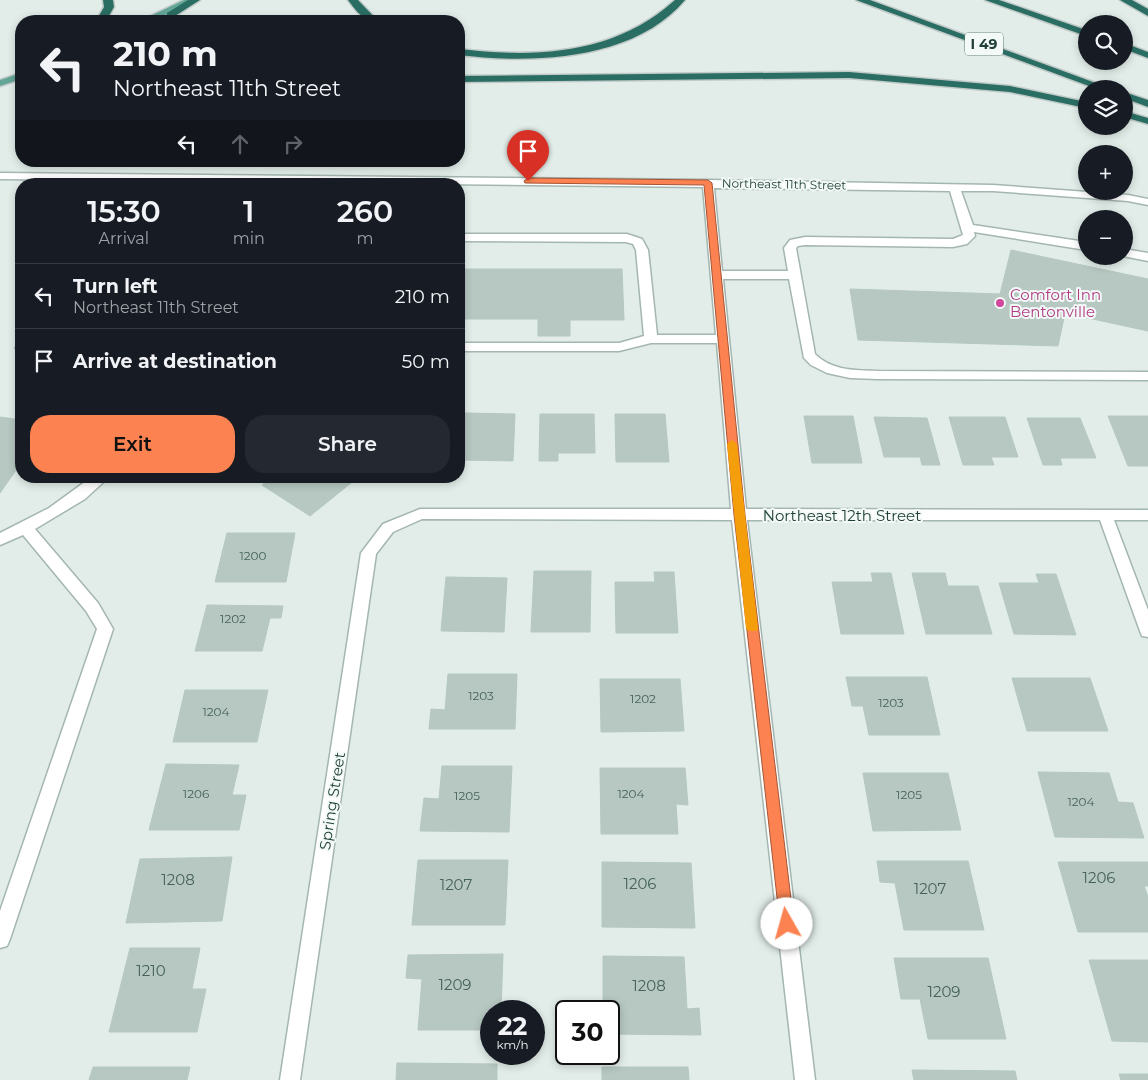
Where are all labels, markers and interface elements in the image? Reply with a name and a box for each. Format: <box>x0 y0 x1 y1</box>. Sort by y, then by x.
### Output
map controls <box>1078 15 1133 265</box>
button: search <box>1078 15 1133 70</box>
text: 210 m <box>113 32 218 75</box>
road number: I 49 <box>965 33 1003 56</box>
icon: left <box>30 35 95 100</box>
text: Northeast 11th Street <box>113 75 341 102</box>
button: layers <box>1078 80 1133 135</box>
icon: left <box>173 130 201 158</box>
icon: ahead <box>226 130 254 158</box>
icon: right <box>279 130 307 158</box>
pin <box>507 130 549 181</box>
icon: arrive <box>514 137 542 165</box>
button: + <box>1078 145 1133 200</box>
street label: Northeast 11th Street <box>722 175 846 193</box>
text: 15:30 <box>87 193 161 230</box>
text: 1 <box>243 193 254 230</box>
text: 260 <box>337 193 393 230</box>
button: − <box>1078 210 1133 265</box>
text: Arrival <box>99 229 149 248</box>
text: min <box>233 229 265 248</box>
text: m <box>356 229 373 248</box>
text: Turn left <box>73 275 158 298</box>
icon: left <box>30 282 58 310</box>
text: 210 m <box>395 285 450 308</box>
place label: Comfort Inn Bentonville <box>1010 285 1101 321</box>
marker: Comfort Inn Bentonville <box>994 297 1006 309</box>
text: Northeast 11th Street <box>73 298 239 317</box>
icon: arrive <box>30 347 58 375</box>
text: Arrive at destination <box>73 350 277 373</box>
text: 50 m <box>402 350 450 373</box>
button: Exit <box>30 415 235 473</box>
button: Share <box>245 415 450 473</box>
street label: Northeast 12th Street <box>763 506 921 525</box>
house number: 1200 <box>239 548 267 563</box>
house number: 1202 <box>220 611 246 626</box>
house number: 1203 <box>468 688 494 703</box>
house number: 1202 <box>630 691 656 706</box>
house number: 1203 <box>878 695 904 710</box>
house number: 1204 <box>203 704 230 719</box>
street label: Spring Street <box>315 751 349 851</box>
house number: 1206 <box>183 786 209 801</box>
house number: 1204 <box>618 786 645 801</box>
house number: 1205 <box>896 787 922 802</box>
house number: 1205 <box>454 788 480 803</box>
house number: 1204 <box>1068 794 1095 809</box>
house number: 1206 <box>1083 868 1115 887</box>
house number: 1208 <box>161 870 195 889</box>
house number: 1206 <box>624 874 656 893</box>
house number: 1207 <box>440 875 472 894</box>
house number: 1207 <box>914 879 946 898</box>
position arrow <box>760 897 812 949</box>
house number: 1210 <box>136 961 166 980</box>
house number: 1209 <box>439 975 471 994</box>
house number: 1208 <box>632 976 666 995</box>
house number: 1209 <box>928 982 960 1001</box>
speed limit sign: 30 <box>555 1000 620 1065</box>
text: 22 <box>498 1011 527 1041</box>
text: km/h <box>496 1037 529 1052</box>

